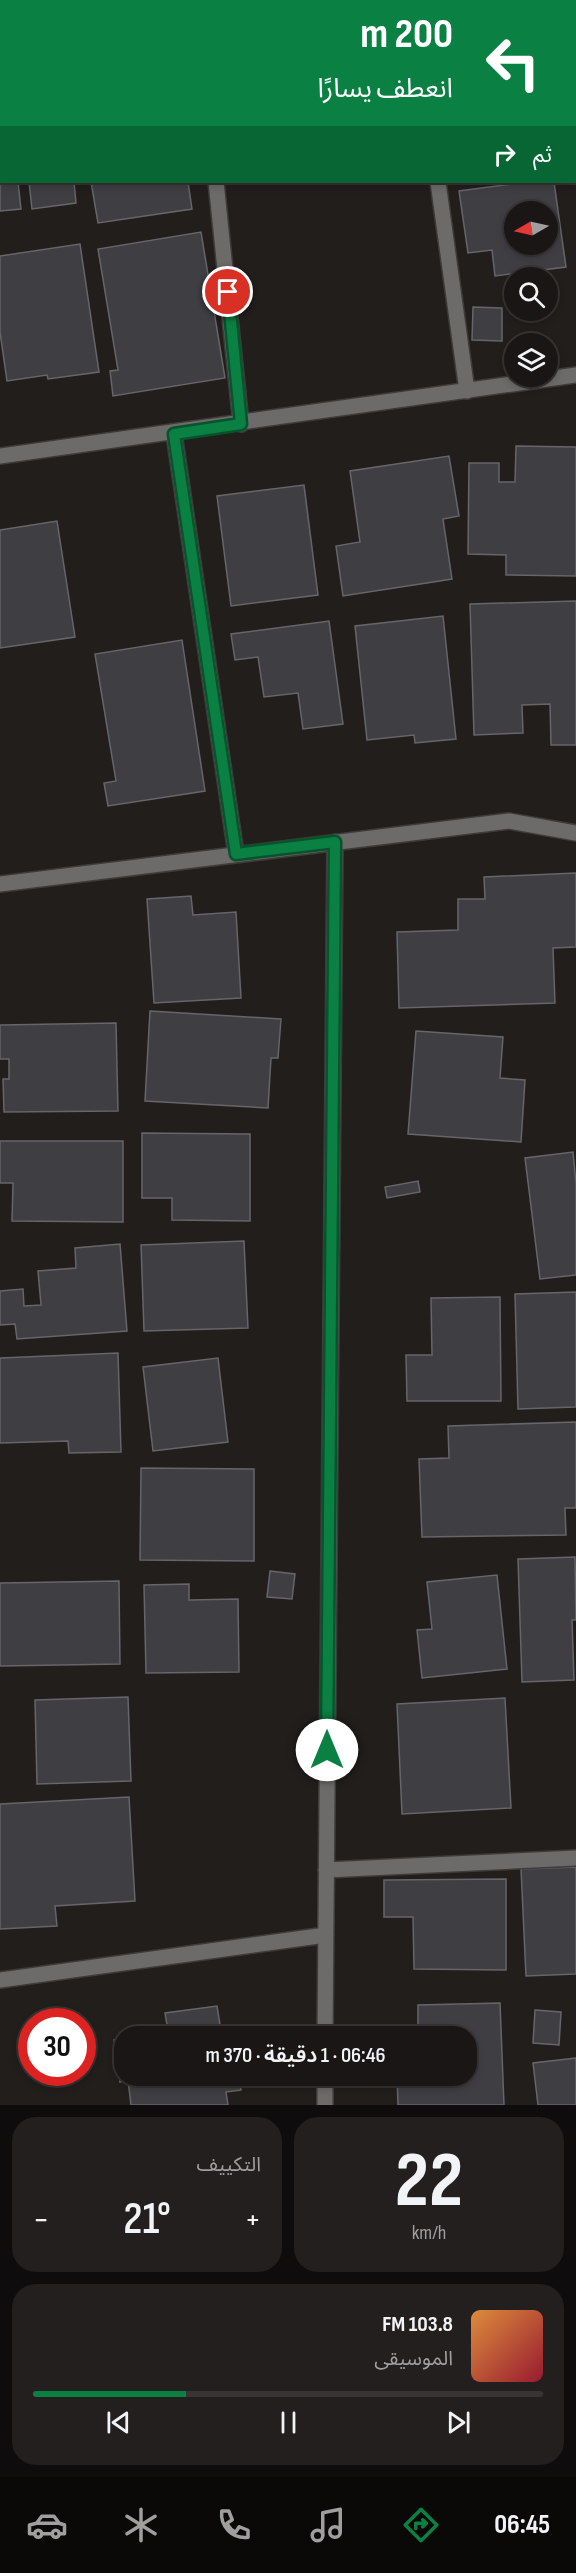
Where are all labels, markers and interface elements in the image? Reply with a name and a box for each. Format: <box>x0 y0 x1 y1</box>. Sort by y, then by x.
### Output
text: 200 m <box>360 9 453 60</box>
icon: left <box>474 24 552 102</box>
text: انعطف يسارًا <box>318 73 453 105</box>
icon: right <box>488 138 521 171</box>
text: ثم <box>533 142 552 169</box>
north arrow <box>504 201 558 255</box>
map controls <box>504 201 558 387</box>
pin <box>202 266 253 317</box>
button: search <box>504 267 558 321</box>
icon: arrive <box>211 275 244 308</box>
button: layers <box>504 333 558 387</box>
position arrow <box>295 1718 359 1782</box>
speed limit sign: 30 <box>18 2008 96 2086</box>
text: 06:46 · 1 دقيقة · 370 m <box>205 2042 386 2069</box>
text: 22 <box>395 2135 463 2228</box>
text: التكييف <box>197 2153 261 2177</box>
text: 21° <box>123 2192 171 2247</box>
text: − <box>33 2200 49 2240</box>
text: + <box>245 2200 261 2240</box>
text: km/h <box>412 2221 446 2245</box>
text: 103.8 FM <box>382 2311 453 2338</box>
text: الموسيقى <box>374 2347 453 2371</box>
icon: previous <box>102 2406 135 2439</box>
icon: pause <box>272 2406 305 2439</box>
icon: next <box>442 2406 475 2439</box>
icon: car <box>26 2504 68 2546</box>
icon: climate <box>120 2504 162 2546</box>
icon: phone <box>213 2504 255 2546</box>
icon: music <box>307 2504 349 2546</box>
icon: directions <box>400 2504 442 2546</box>
text: 06:45 <box>494 2509 550 2541</box>

